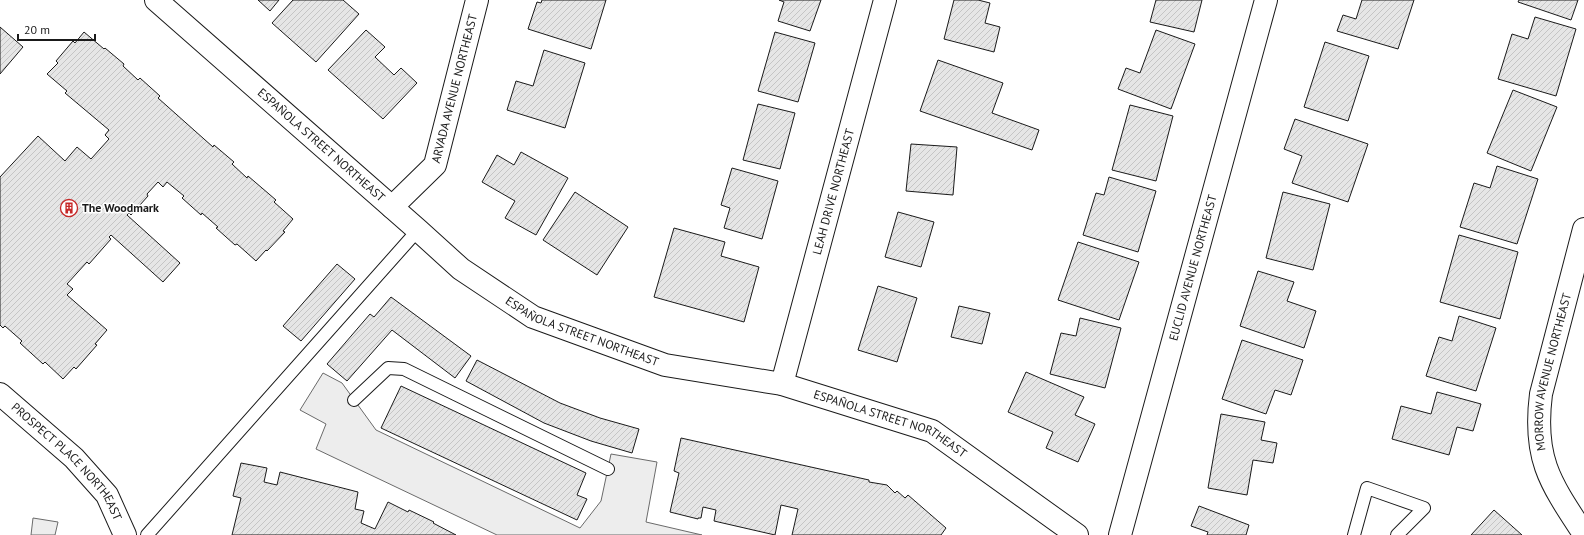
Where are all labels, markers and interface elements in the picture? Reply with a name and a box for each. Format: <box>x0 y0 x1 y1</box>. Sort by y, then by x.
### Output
street label: ARVADA AVENUE NORTHEAST <box>428 12 480 164</box>
scale bar <box>18 16 95 42</box>
text: 20 m <box>24 22 50 37</box>
street label: ESPAÑOLA STREET NORTHEAST <box>255 85 389 205</box>
street label: LEAH DRIVE NORTHEAST <box>809 127 857 256</box>
street label: EUCLID AVENUE NORTHEAST <box>1165 193 1220 342</box>
building icon: The Woodmark <box>59 198 79 218</box>
place label: The Woodmark <box>82 200 159 215</box>
street label: MORROW AVENUE NORTHEAST <box>1531 291 1574 452</box>
street label: ESPAÑOLA STREET NORTHEAST <box>503 293 661 369</box>
street label: ESPAÑOLA STREET NORTHEAST <box>812 386 970 461</box>
street label: PROSPECT PLACE NORTHEAST <box>9 399 126 523</box>

